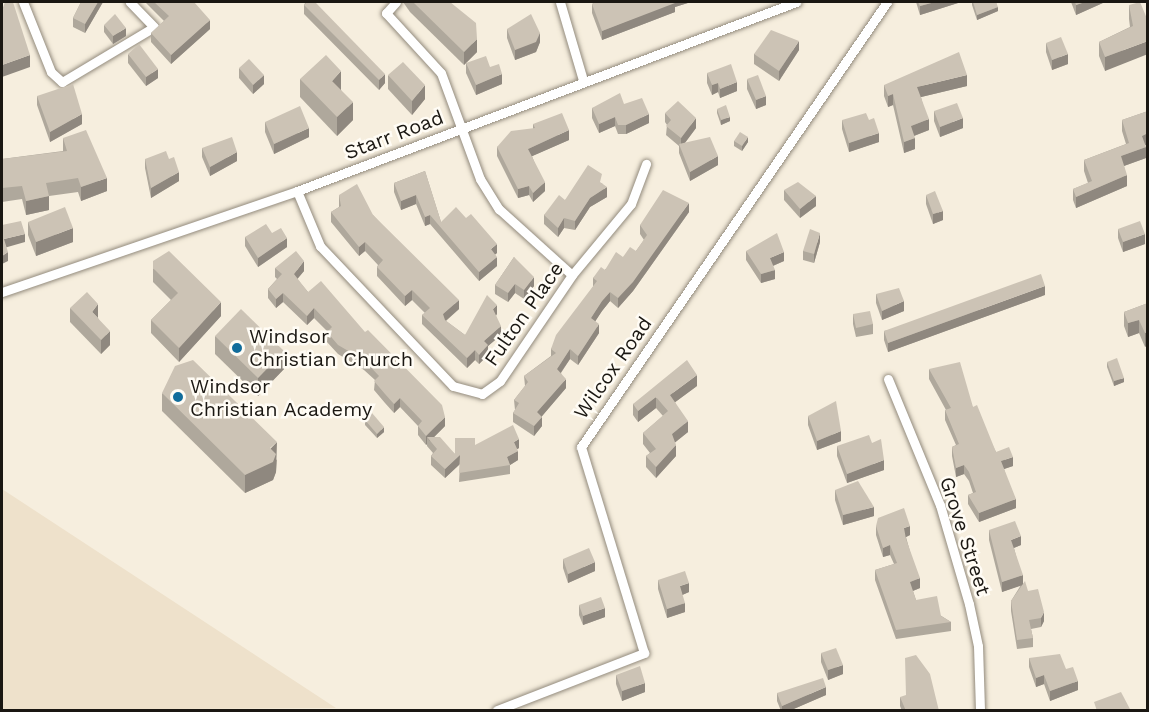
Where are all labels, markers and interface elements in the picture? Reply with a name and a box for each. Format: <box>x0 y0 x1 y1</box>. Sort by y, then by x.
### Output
street label: Starr Road <box>341 105 447 165</box>
street label: Fulton Place <box>479 257 569 371</box>
street label: Wilcox Road <box>569 312 657 424</box>
place label: Windsor Christian Church <box>249 324 413 371</box>
marker: Windsor Christian Church <box>230 341 244 355</box>
place label: Windsor Christian Academy <box>190 374 373 421</box>
marker: Windsor Christian Academy <box>171 390 185 404</box>
street label: Grove Street <box>935 474 995 598</box>

